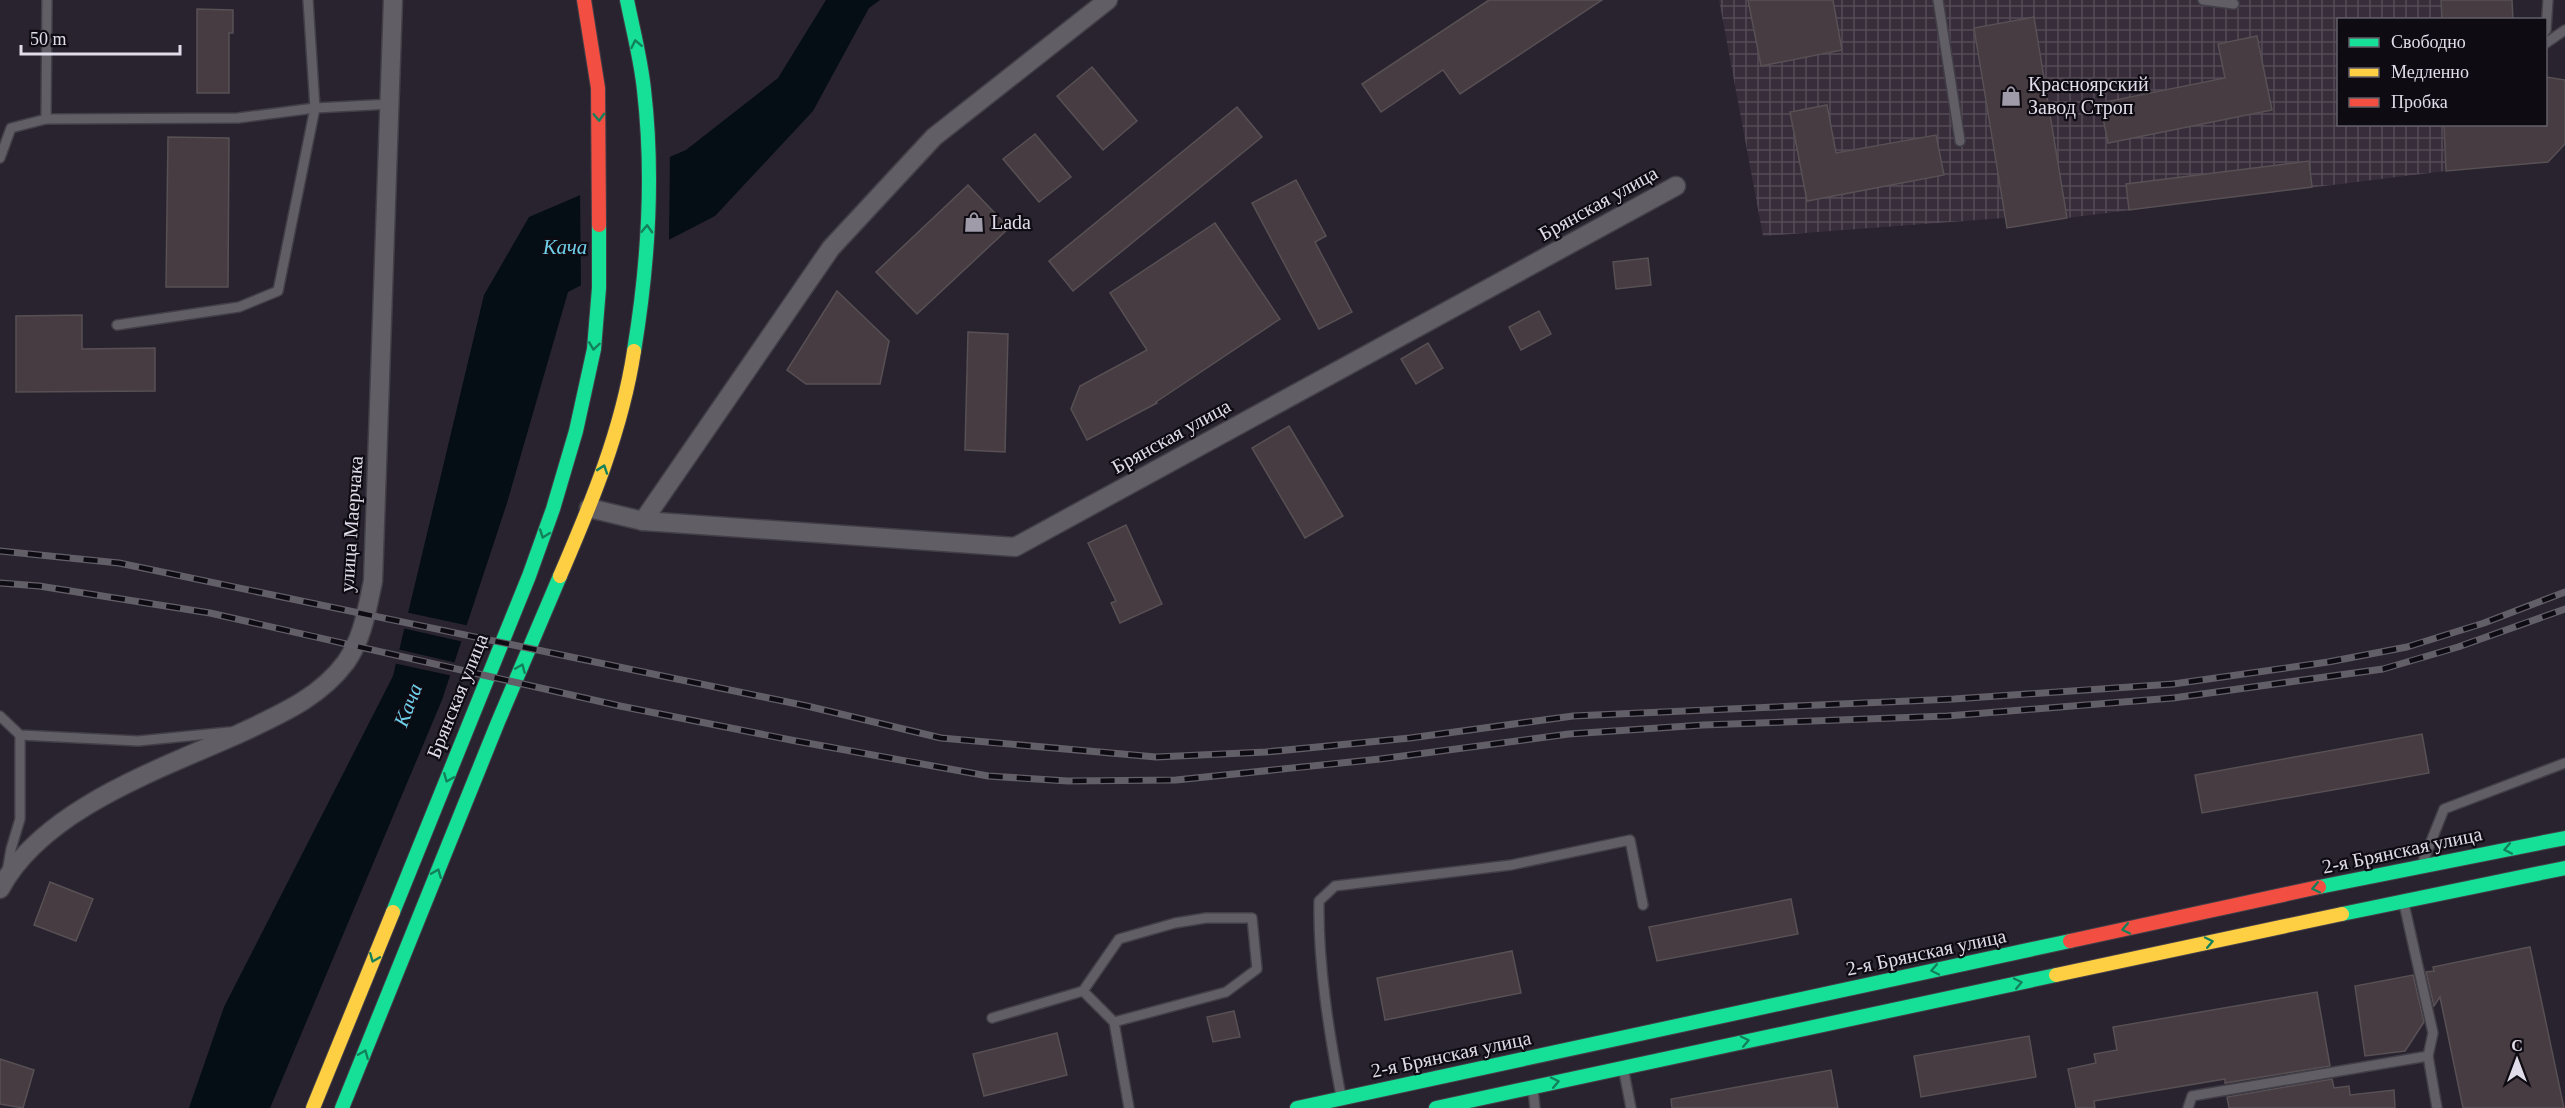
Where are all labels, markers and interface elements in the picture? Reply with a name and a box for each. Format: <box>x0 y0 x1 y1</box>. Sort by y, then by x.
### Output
scale bar <box>21 18 180 56</box>
legend <box>2337 18 2547 126</box>
text: 50 m <box>30 29 67 49</box>
text: Свободно <box>2391 32 2466 52</box>
one-way arrow <box>630 39 643 49</box>
text: Медленно <box>2391 62 2469 82</box>
place label: Красноярский Завод Строп <box>2028 73 2149 119</box>
shop icon: Красноярский Завод Строп <box>1999 84 2023 108</box>
text: Пробка <box>2391 92 2448 112</box>
one-way arrow <box>593 113 606 122</box>
street label: Брянская улица <box>1535 161 1662 246</box>
shop icon: Lada <box>962 210 986 234</box>
place label: Lada <box>991 211 1031 233</box>
one-way arrow <box>640 224 653 233</box>
water label: Кача <box>542 235 587 259</box>
one-way arrow <box>588 342 600 351</box>
street label: Брянская улица <box>1108 394 1235 479</box>
street label: улица Маерчака <box>335 455 368 593</box>
one-way arrow <box>595 464 608 474</box>
one-way arrow <box>538 528 551 539</box>
street label: Брянская улица <box>422 631 493 762</box>
one-way arrow <box>514 664 526 675</box>
water label: Кача <box>388 680 427 731</box>
one-way arrow <box>443 771 455 782</box>
street label: 2-я Брянская улица <box>2320 822 2484 879</box>
one-way arrow <box>2503 842 2513 855</box>
one-way arrow <box>430 868 442 879</box>
one-way arrow <box>2312 880 2322 893</box>
one-way arrow <box>2121 921 2131 934</box>
street label: 2-я Брянская улица <box>1844 924 2008 981</box>
one-way arrow <box>2204 936 2214 949</box>
one-way arrow <box>369 952 381 963</box>
one-way arrow <box>1930 962 1940 975</box>
one-way arrow <box>2013 977 2023 990</box>
street label: 2-я Брянская улица <box>1369 1026 1533 1083</box>
north arrow <box>2487 1030 2547 1090</box>
one-way arrow <box>1740 1035 1750 1048</box>
text: С <box>2511 1037 2523 1054</box>
one-way arrow <box>357 1049 369 1060</box>
one-way arrow <box>1549 1076 1559 1089</box>

